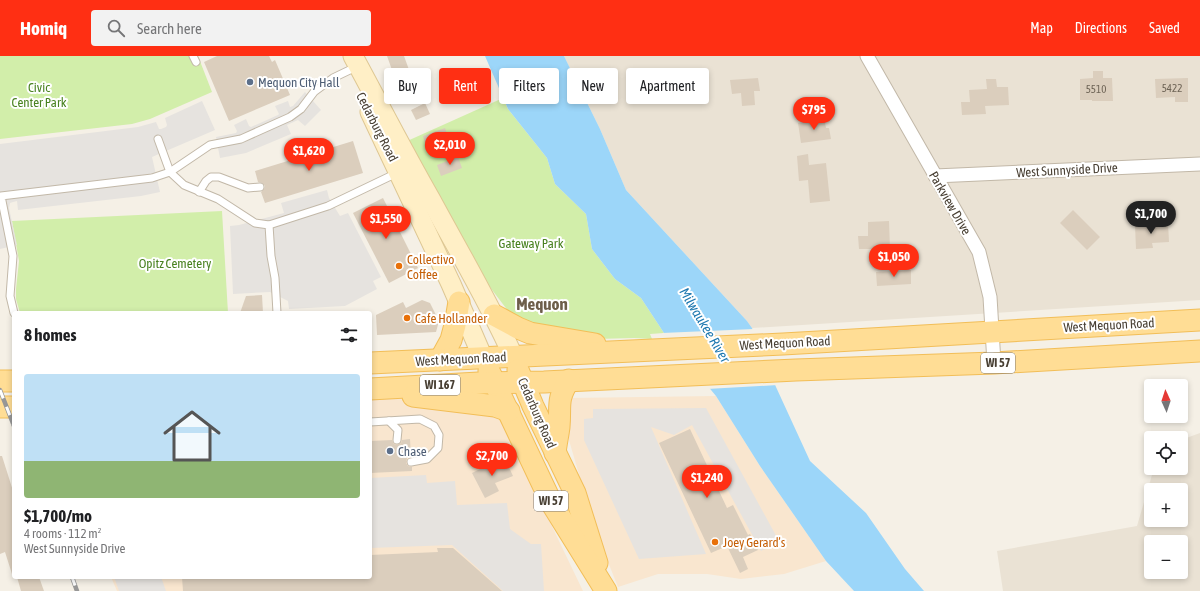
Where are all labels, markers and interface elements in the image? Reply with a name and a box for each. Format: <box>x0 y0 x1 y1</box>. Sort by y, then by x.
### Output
search box <box>91 10 371 46</box>
text: Homiq <box>20 17 67 39</box>
icon: search <box>105 17 127 39</box>
text: Search here <box>137 20 202 37</box>
text: Map <box>1030 20 1053 36</box>
text: Directions <box>1075 20 1127 36</box>
text: Saved <box>1149 20 1180 36</box>
chip: Buy <box>384 68 431 104</box>
chip: Rent <box>439 68 491 104</box>
chip: Filters <box>499 68 559 104</box>
chip: New <box>567 68 618 104</box>
chip: Apartment <box>626 68 709 104</box>
place label: Mequon City Hall <box>258 75 340 90</box>
marker: Mequon City Hall <box>245 77 255 87</box>
park label: Civic Center Park <box>12 80 67 110</box>
house number: 5422 <box>1162 82 1182 94</box>
house number: 5510 <box>1086 83 1106 95</box>
street label: Cedarburg Road <box>353 90 401 164</box>
pin: $795 <box>790 97 838 131</box>
text: $795 <box>802 102 826 117</box>
pin: $2,010 <box>417 132 483 166</box>
text: $2,010 <box>434 137 466 152</box>
pin: $1,620 <box>276 138 342 172</box>
text: $1,620 <box>293 143 325 158</box>
street label: West Sunnyside Drive <box>1016 160 1118 180</box>
street label: Parkview Drive <box>926 169 974 237</box>
pin: $1,700 <box>1118 201 1184 235</box>
pin: $1,550 <box>353 206 419 240</box>
text: $1,700 <box>1135 206 1167 221</box>
text: $1,550 <box>370 211 402 226</box>
park label: Gateway Park <box>499 236 564 251</box>
pin: $1,050 <box>861 244 927 278</box>
text: $1,050 <box>878 249 910 264</box>
place label: Collectivo Coffee <box>407 252 454 282</box>
park label: Opitz Cemetery <box>139 256 212 271</box>
marker: Collectivo Coffee <box>394 261 404 271</box>
water label: Milwaukee River <box>676 285 734 366</box>
district label: Mequon <box>516 294 568 314</box>
place label: Cafe Hollander <box>415 311 487 326</box>
marker: Cafe Hollander <box>402 313 412 323</box>
street label: West Mequon Road <box>1063 315 1155 335</box>
icon: filters <box>338 324 360 346</box>
text: 8 homes <box>24 325 77 345</box>
street label: West Mequon Road <box>739 333 831 353</box>
street label: West Mequon Road <box>415 349 507 369</box>
road number: WI 57 <box>981 353 1015 373</box>
road number: WI 167 <box>420 375 460 395</box>
street label: Cedarburg Road <box>515 375 559 451</box>
north arrow <box>1144 379 1188 423</box>
map controls <box>1144 379 1188 579</box>
icon: home <box>156 400 228 472</box>
button: locate <box>1144 431 1188 475</box>
pin: $2,700 <box>459 443 525 477</box>
place label: Chase <box>398 444 427 459</box>
marker: Chase <box>385 446 395 456</box>
text: $2,700 <box>476 448 508 463</box>
pin: $1,240 <box>674 465 740 499</box>
text: $1,240 <box>691 470 723 485</box>
button: + <box>1144 483 1188 527</box>
road number: WI 57 <box>534 491 568 511</box>
text: $1,700/mo <box>24 506 92 526</box>
text: 4 rooms · 112 m² <box>24 526 101 541</box>
place label: Joey Gerard’s <box>723 535 786 550</box>
button: − <box>1144 535 1188 579</box>
marker: Joey Gerard’s <box>710 537 720 547</box>
text: West Sunnyside Drive <box>24 541 125 556</box>

